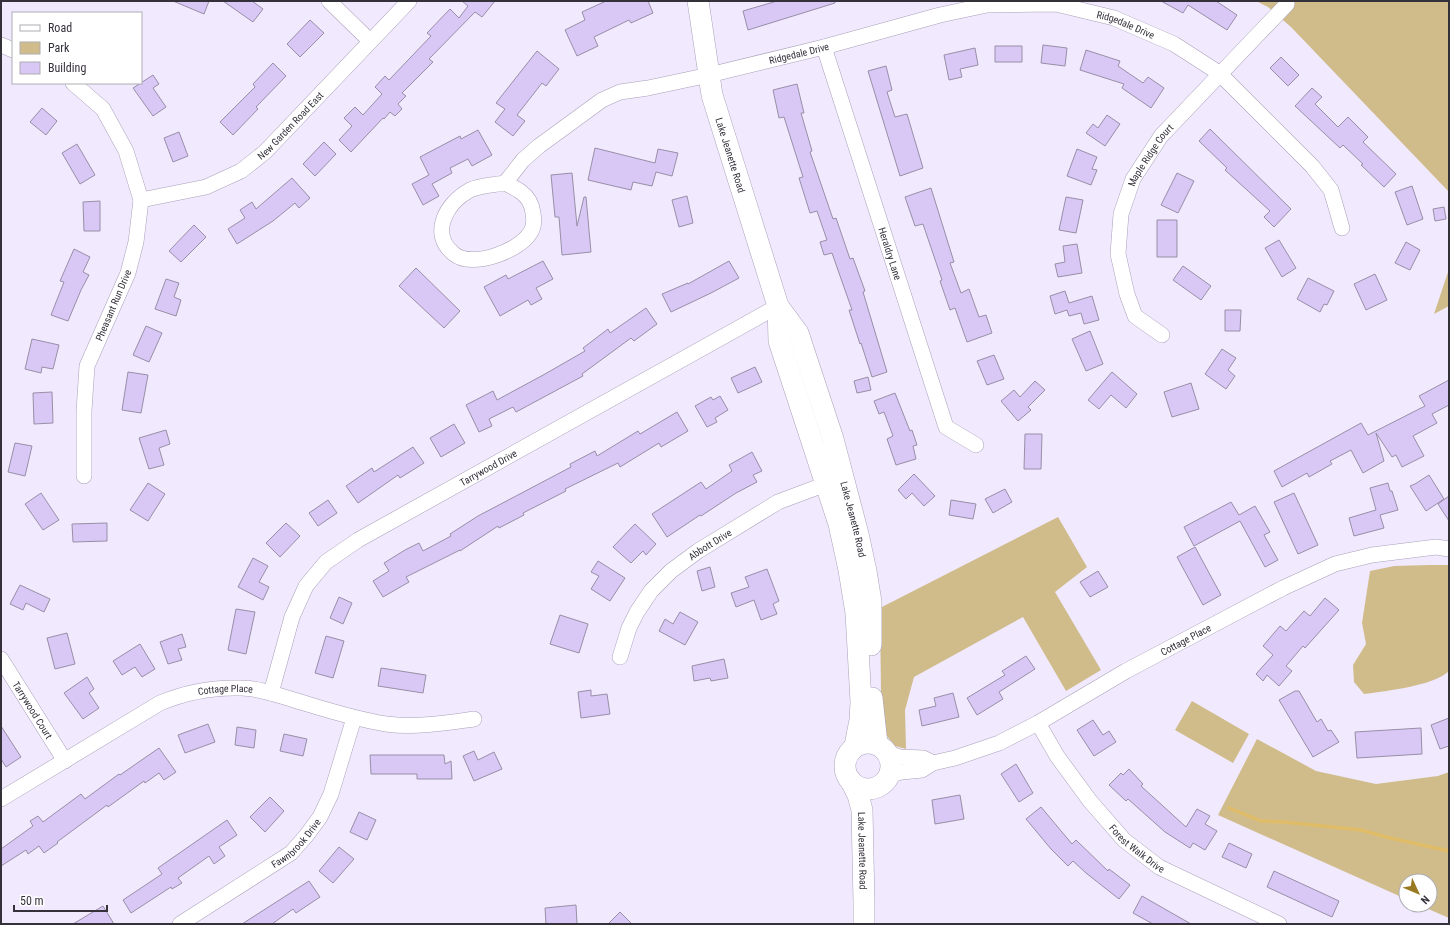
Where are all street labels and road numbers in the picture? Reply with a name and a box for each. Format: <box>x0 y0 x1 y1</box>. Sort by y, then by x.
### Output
street label: Ridgedale Drive <box>1096 9 1156 41</box>
street label: Ridgedale Drive <box>768 41 830 66</box>
street label: New Garden Road East <box>255 90 326 162</box>
street label: Lake Jeanette Road <box>713 116 747 194</box>
street label: Maple Ridge Court <box>1126 122 1175 188</box>
street label: Heraldry Lane <box>876 226 904 282</box>
street label: Pheasant Run Drive <box>93 268 134 343</box>
street label: Tarrywood Drive <box>458 447 519 488</box>
street label: Lake Jeanette Road <box>838 480 868 558</box>
street label: Abbott Drive <box>686 527 734 562</box>
street label: Cottage Place <box>1159 622 1213 658</box>
street label: Tarrywood Court <box>10 679 55 741</box>
street label: Cottage Place <box>197 683 254 697</box>
street label: Lake Jeanette Road <box>856 812 869 890</box>
street label: Fawnbrook Drive <box>269 816 323 870</box>
street label: Forest Walk Drive <box>1107 822 1166 875</box>

